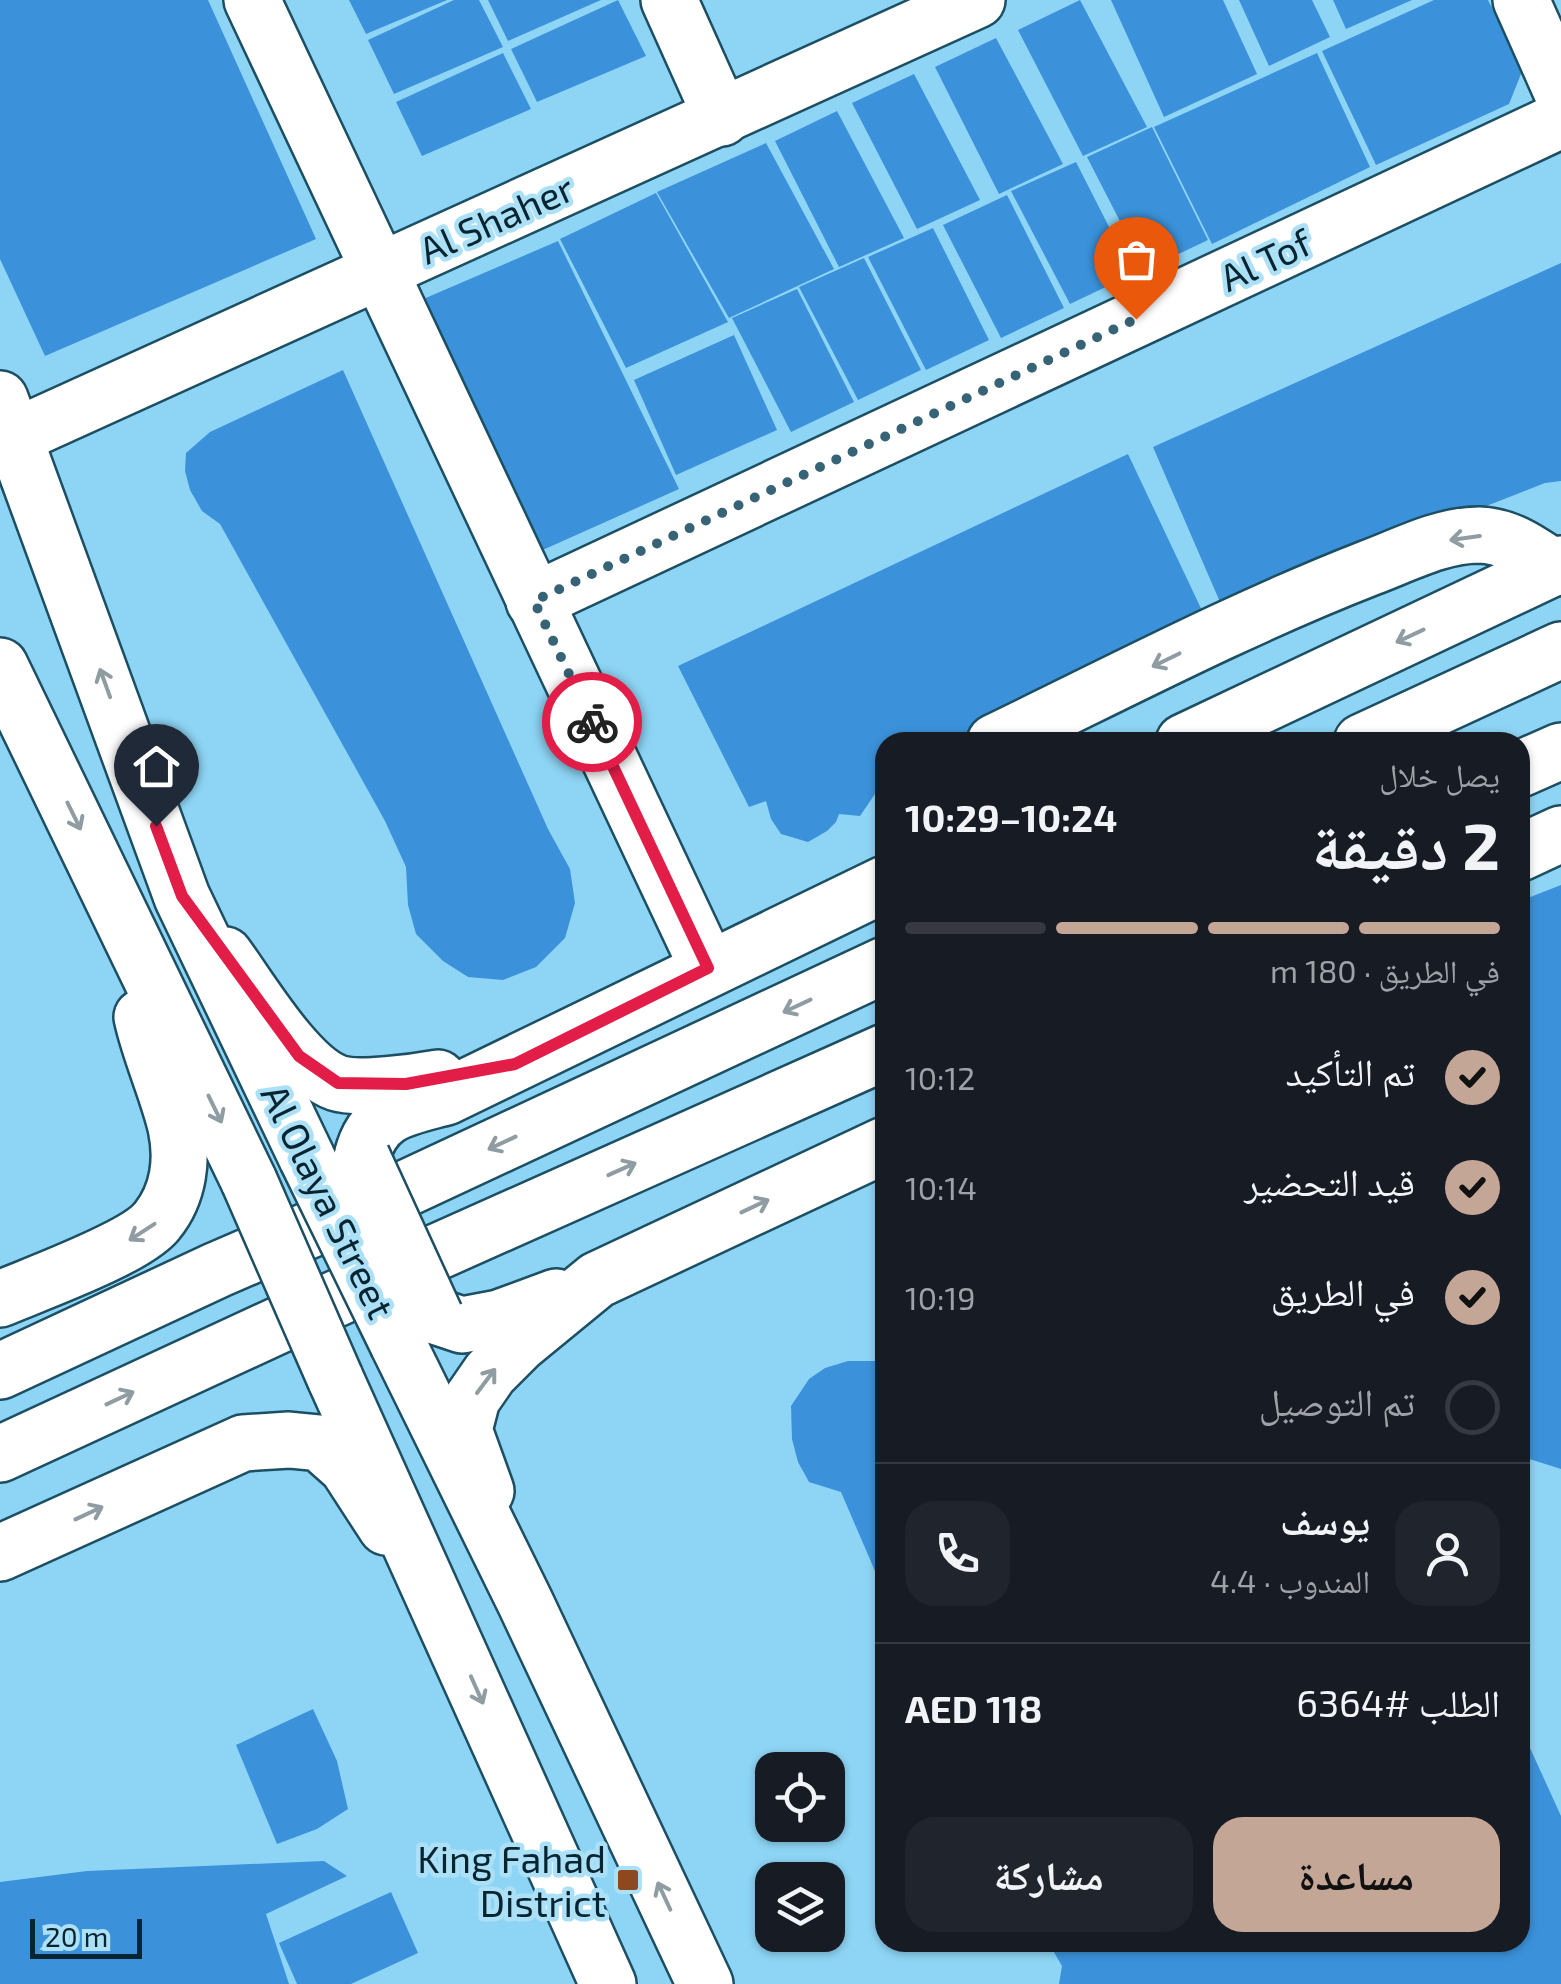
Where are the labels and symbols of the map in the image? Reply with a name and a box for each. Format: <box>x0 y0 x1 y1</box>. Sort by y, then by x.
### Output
street label: Al Shaher <box>412 164 580 272</box>
pin <box>1094 217 1179 320</box>
street label: Al Tof <box>1212 217 1319 300</box>
one-way arrow <box>1450 529 1482 547</box>
one-way arrow <box>1395 628 1425 646</box>
one-way arrow <box>1151 651 1181 670</box>
one-way arrow <box>95 668 113 699</box>
courier <box>542 672 642 772</box>
pin <box>114 724 199 827</box>
one-way arrow <box>65 800 84 830</box>
one-way arrow <box>782 998 812 1016</box>
street label: Al Olaya Street <box>252 1076 406 1326</box>
one-way arrow <box>206 1093 225 1123</box>
one-way arrow <box>488 1135 518 1154</box>
one-way arrow <box>606 1159 637 1177</box>
one-way arrow <box>739 1196 769 1215</box>
one-way arrow <box>128 1222 156 1243</box>
one-way arrow <box>474 1368 496 1394</box>
one-way arrow <box>104 1388 134 1407</box>
one-way arrow <box>73 1503 103 1522</box>
one-way arrow <box>469 1674 488 1704</box>
place label: King Fahad District <box>417 1835 606 1925</box>
marker: King Fahad District <box>615 1867 641 1893</box>
one-way arrow <box>653 1882 672 1912</box>
scale bar <box>30 1914 142 1958</box>

